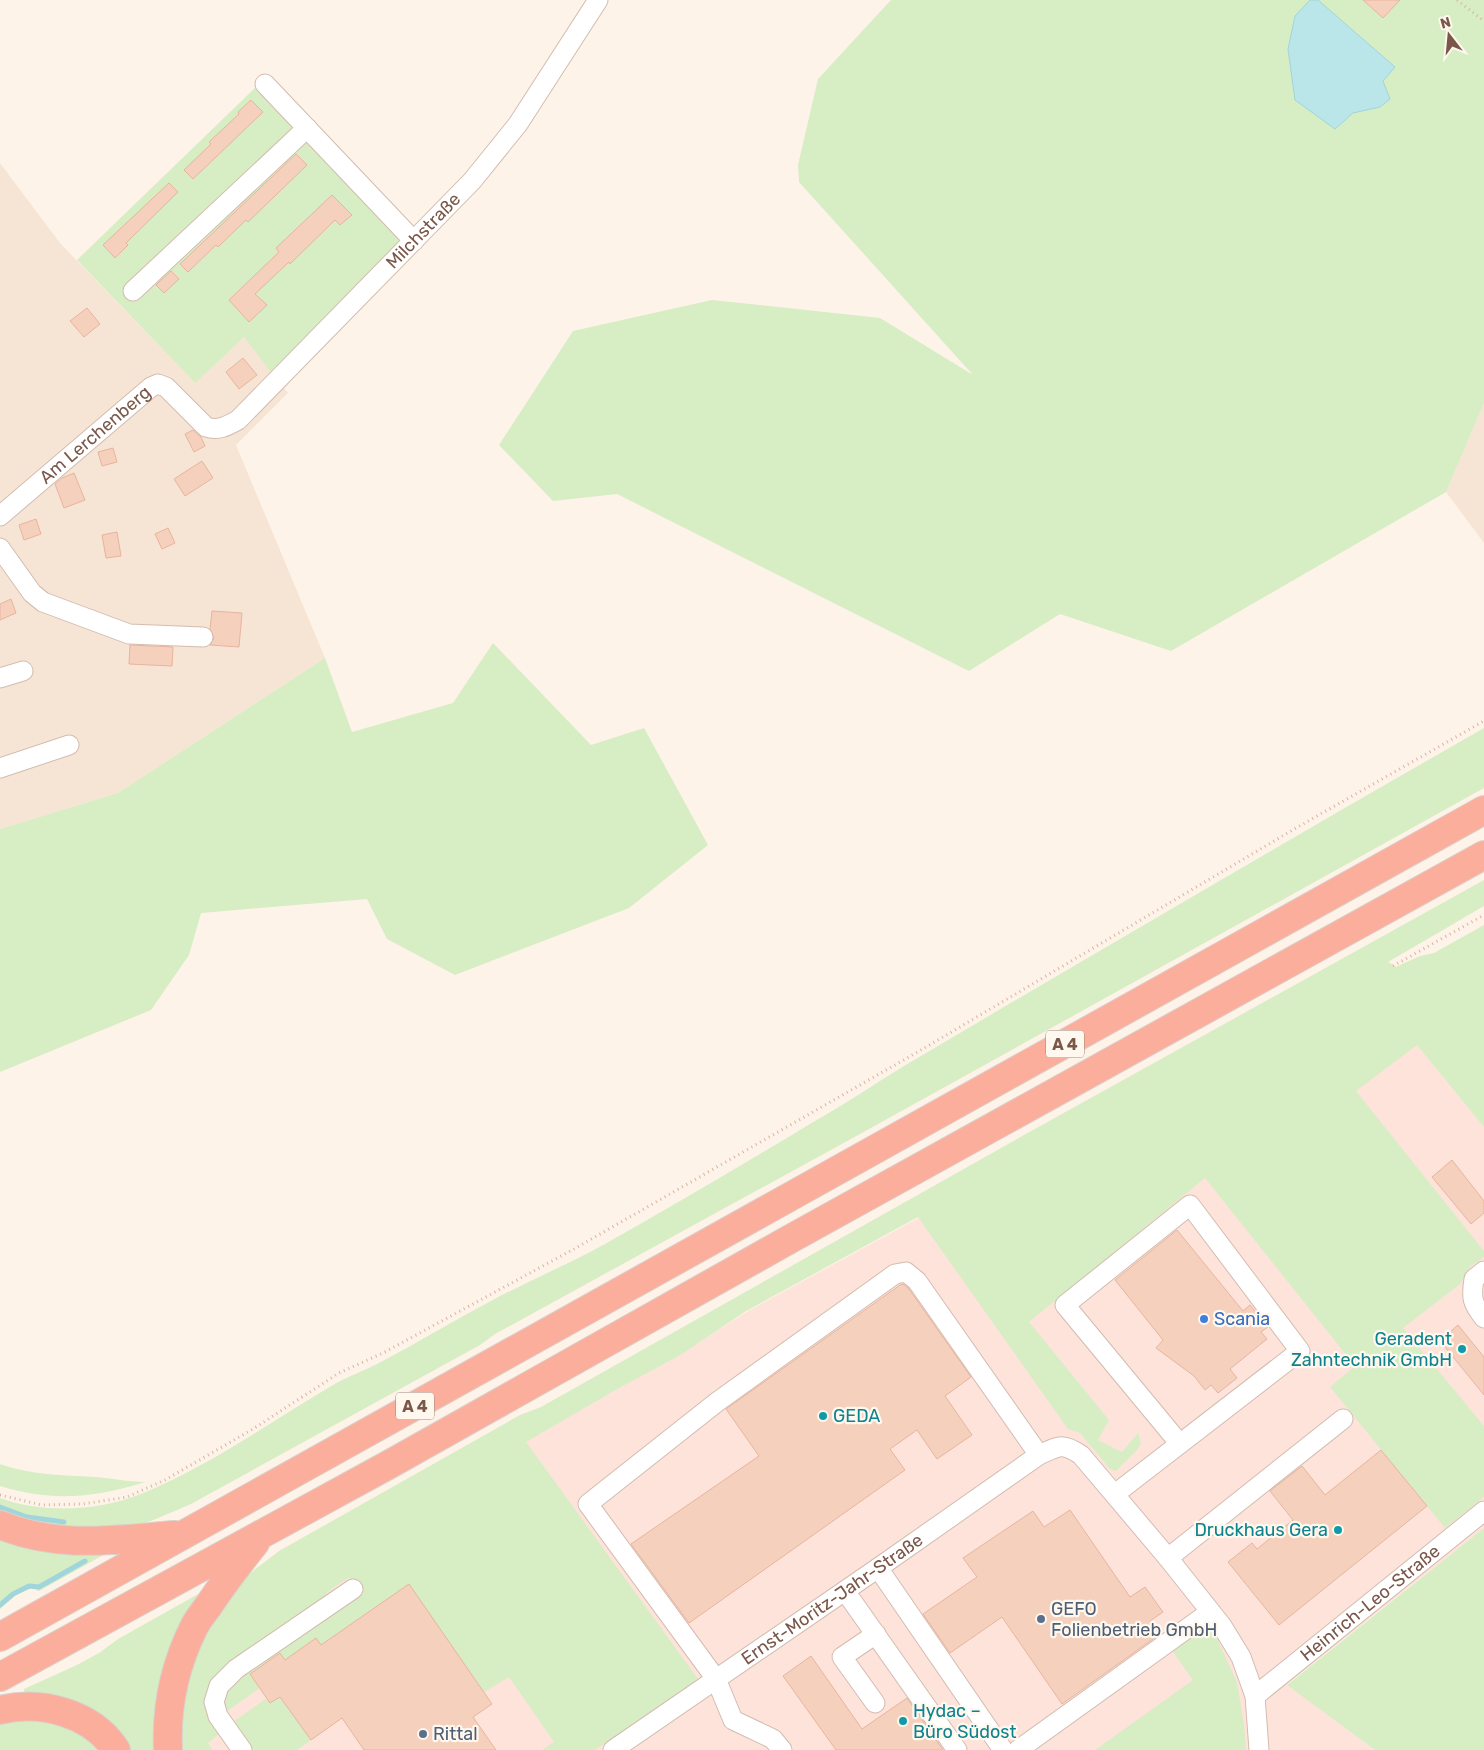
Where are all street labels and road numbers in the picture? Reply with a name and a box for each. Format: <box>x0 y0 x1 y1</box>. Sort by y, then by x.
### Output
street label: Milchstraße <box>381 188 465 273</box>
street label: Am Lerchenberg <box>35 381 155 488</box>
road number: A 4 <box>1046 1030 1084 1058</box>
road number: A 4 <box>396 1392 434 1420</box>
street label: Ernst-Moritz-Jahr-Straße <box>737 1529 927 1670</box>
street label: Heinrich-Leo-Straße <box>1296 1540 1444 1666</box>

